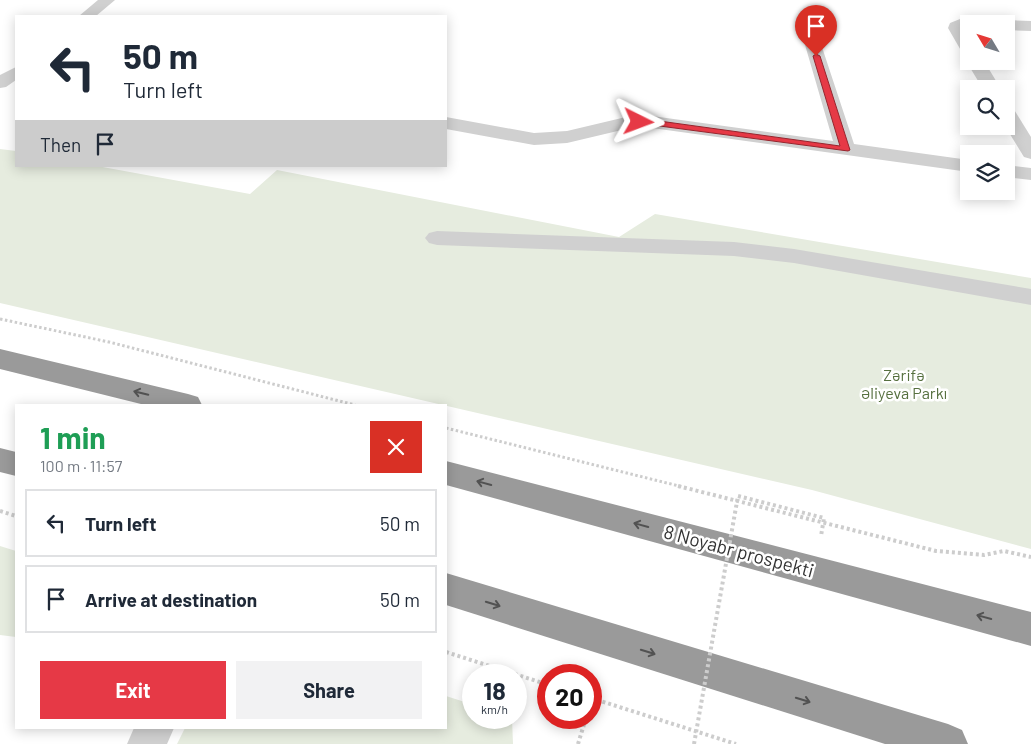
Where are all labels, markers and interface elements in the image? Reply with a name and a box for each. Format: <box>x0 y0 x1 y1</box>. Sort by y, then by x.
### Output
pin <box>795 5 837 56</box>
icon: arrive <box>802 12 830 40</box>
north arrow <box>960 15 1015 70</box>
map controls <box>960 15 1015 200</box>
text: 50 m <box>123 34 198 76</box>
icon: left <box>40 35 105 100</box>
text: Turn left <box>123 76 203 102</box>
button: search <box>960 80 1015 135</box>
position arrow <box>612 95 664 147</box>
icon: arrive <box>91 130 119 158</box>
text: Then <box>40 133 81 156</box>
button: layers <box>960 145 1015 200</box>
park label: Zərifə Əliyeva Parkı <box>861 365 947 402</box>
one-way arrow <box>133 388 149 398</box>
text: 1 min <box>40 419 106 455</box>
button: close <box>370 421 422 473</box>
text: 100 m · 11:57 <box>40 456 122 475</box>
one-way arrow <box>476 478 492 487</box>
icon: left <box>42 509 70 537</box>
text: Turn left <box>85 512 156 535</box>
text: 50 m <box>380 512 420 535</box>
street label: 8 Noyabr prospekti <box>662 519 817 582</box>
one-way arrow <box>633 520 649 529</box>
icon: arrive <box>42 585 70 613</box>
text: Arrive at destination <box>85 588 257 611</box>
text: 50 m <box>380 588 420 611</box>
one-way arrow <box>484 600 500 609</box>
one-way arrow <box>976 611 992 621</box>
one-way arrow <box>640 648 655 657</box>
button: Exit <box>40 661 226 719</box>
button: Share <box>236 661 422 719</box>
speed limit sign: 20 <box>537 664 602 729</box>
text: 18 <box>483 675 506 705</box>
one-way arrow <box>795 695 811 705</box>
text: km/h <box>481 702 508 716</box>

